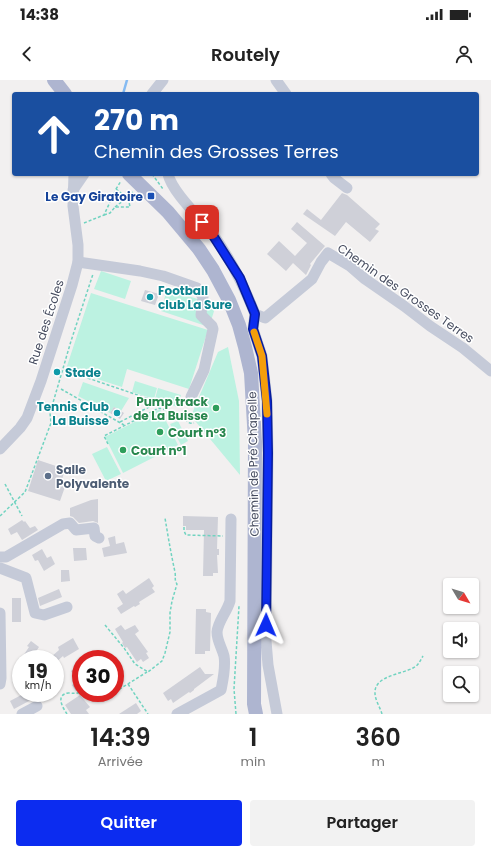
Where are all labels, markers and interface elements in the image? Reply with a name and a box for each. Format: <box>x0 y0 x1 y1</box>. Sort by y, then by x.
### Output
text: 14:38 <box>20 4 59 25</box>
text: Routely <box>211 42 280 67</box>
icon: back <box>16 43 38 65</box>
icon: person <box>453 43 475 65</box>
text: 270 m <box>94 101 179 140</box>
icon: ahead <box>28 108 80 160</box>
text: Chemin des Grosses Terres <box>94 139 339 164</box>
place label: Le Gay Giratoire <box>45 188 144 205</box>
marker: Le Gay Giratoire <box>146 191 156 201</box>
pin <box>185 205 219 239</box>
icon: arrive <box>191 211 213 233</box>
street label: Chemin des Grosses Terres <box>334 239 478 347</box>
street label: Rue des Écoles <box>24 277 68 367</box>
place label: Football club La Sure <box>158 282 233 313</box>
marker: Football club La Sure <box>145 292 155 302</box>
place label: Stade <box>65 364 102 381</box>
marker: Stade <box>52 367 62 377</box>
street label: Chemin de Pré Chapelle <box>243 391 263 537</box>
place label: Pump track de La Buisse <box>133 393 209 424</box>
place label: Tennis Club La Buisse <box>37 398 110 429</box>
marker: Pump track de La Buisse <box>211 403 221 413</box>
marker: Tennis Club La Buisse <box>112 408 122 418</box>
place label: Court n°3 <box>168 424 226 441</box>
marker: Court n°3 <box>155 427 165 437</box>
place label: Court n°1 <box>131 442 187 459</box>
marker: Court n°1 <box>118 445 128 455</box>
place label: Salle Polyvalente <box>56 461 130 492</box>
marker: Salle Polyvalente <box>43 471 53 481</box>
north arrow <box>443 578 479 614</box>
map controls <box>443 578 479 702</box>
position arrow <box>245 604 287 646</box>
button: sound <box>443 622 479 658</box>
speed limit sign: 30 <box>72 650 124 702</box>
text: 19 <box>28 657 48 685</box>
button: search <box>443 666 479 702</box>
text: km/h <box>25 678 51 693</box>
text: 14:39 <box>90 721 150 754</box>
text: 1 <box>249 721 257 754</box>
text: 360 <box>356 721 401 754</box>
text: Arrivée <box>98 752 143 771</box>
text: min <box>241 752 265 771</box>
text: m <box>372 752 385 771</box>
button: Quitter <box>16 800 242 846</box>
button: Partager <box>250 800 475 846</box>

